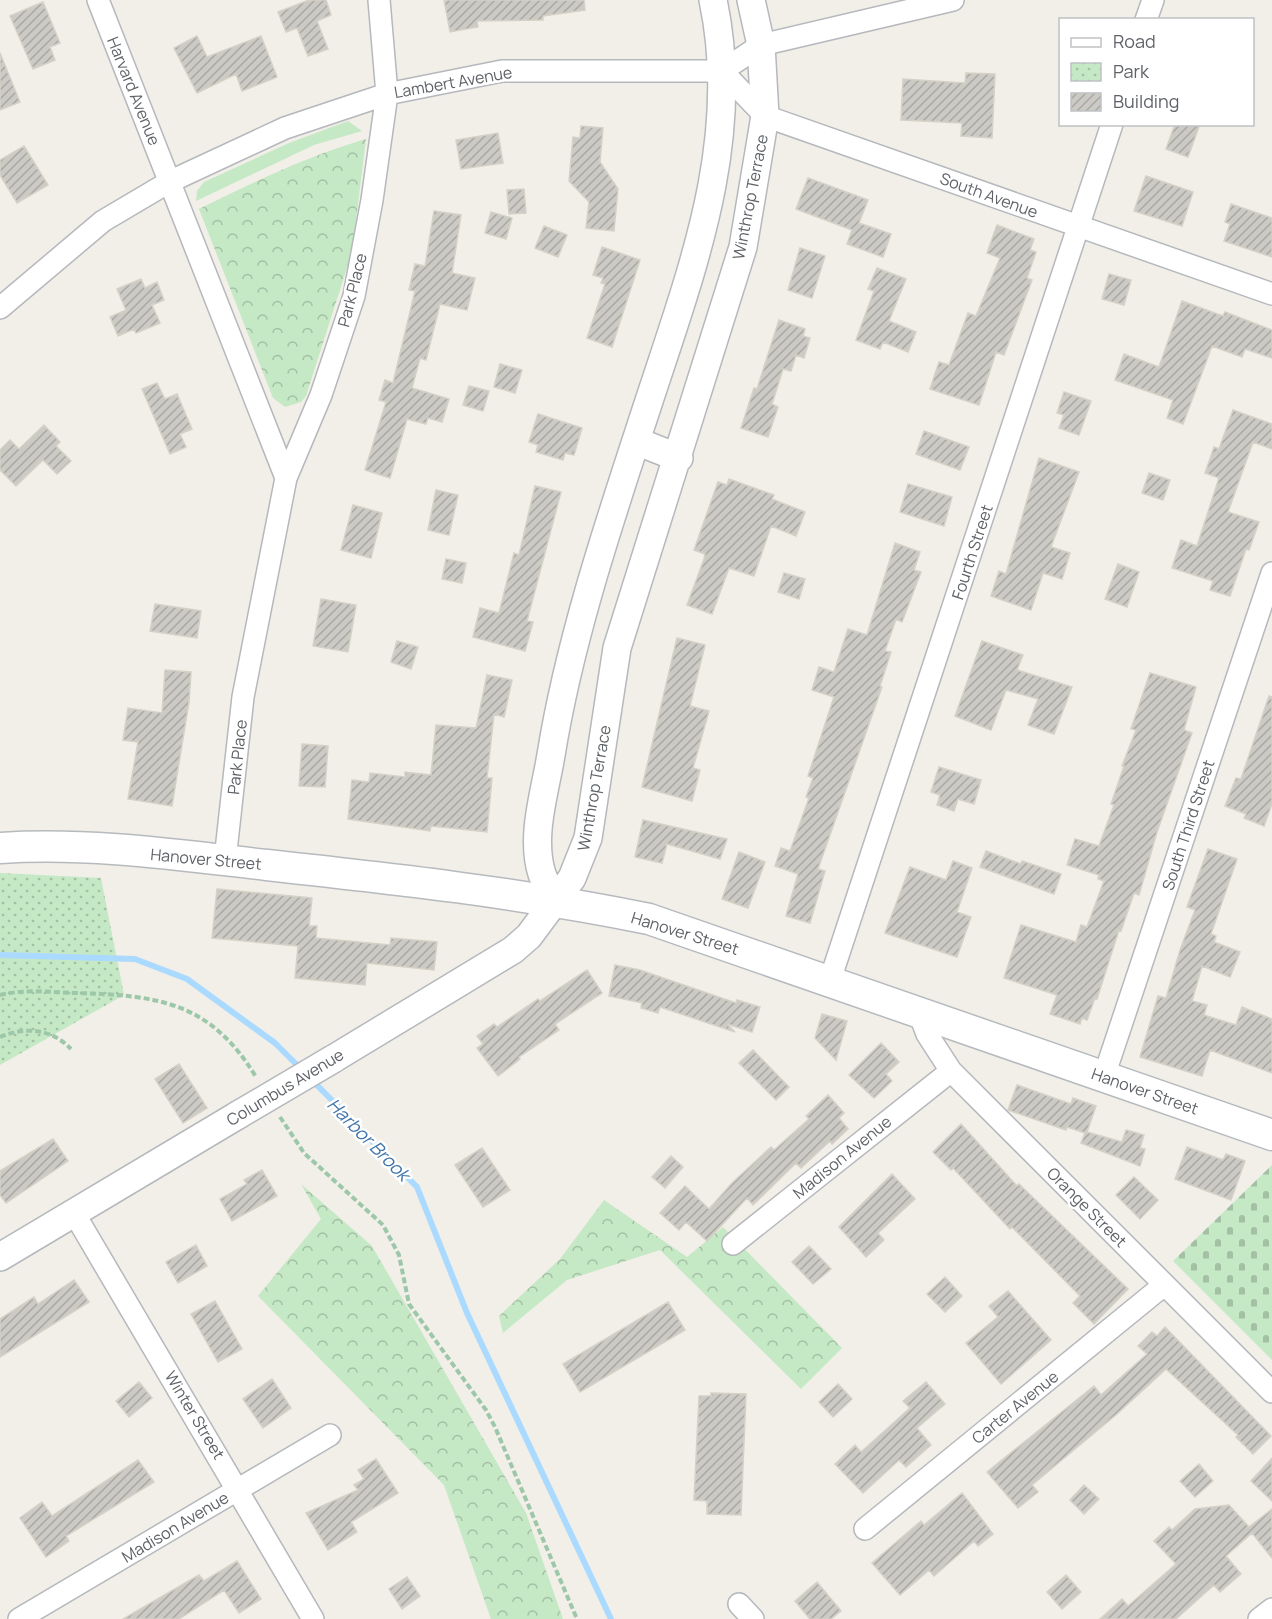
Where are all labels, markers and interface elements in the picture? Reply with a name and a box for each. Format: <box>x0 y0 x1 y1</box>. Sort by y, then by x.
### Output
legend <box>1059 18 1254 126</box>
text: Road <box>1113 29 1156 53</box>
street label: Harvard Avenue <box>102 33 166 149</box>
text: Park <box>1113 59 1150 83</box>
street label: Lambert Avenue <box>392 61 514 103</box>
text: Building <box>1113 89 1179 113</box>
street label: Winthrop Terrace <box>727 132 773 262</box>
street label: South Avenue <box>937 167 1041 223</box>
street label: Park Place <box>332 251 372 329</box>
street label: Fourth Street <box>946 502 998 602</box>
street label: Park Place <box>222 718 252 796</box>
street label: Winthrop Terrace <box>572 723 616 853</box>
street label: South Third Street <box>1157 757 1219 893</box>
street label: Hanover Street <box>149 843 263 875</box>
street label: Hanover Street <box>628 906 742 960</box>
street label: Columbus Avenue <box>222 1043 348 1131</box>
street label: Hanover Street <box>1089 1062 1201 1120</box>
water label: Harbor Brook <box>322 1092 418 1188</box>
street label: Madison Avenue <box>788 1110 896 1204</box>
street label: Orange Street <box>1042 1162 1132 1252</box>
street label: Carter Avenue <box>967 1365 1063 1449</box>
street label: Winter Street <box>160 1367 230 1463</box>
street label: Madison Avenue <box>118 1486 232 1568</box>

